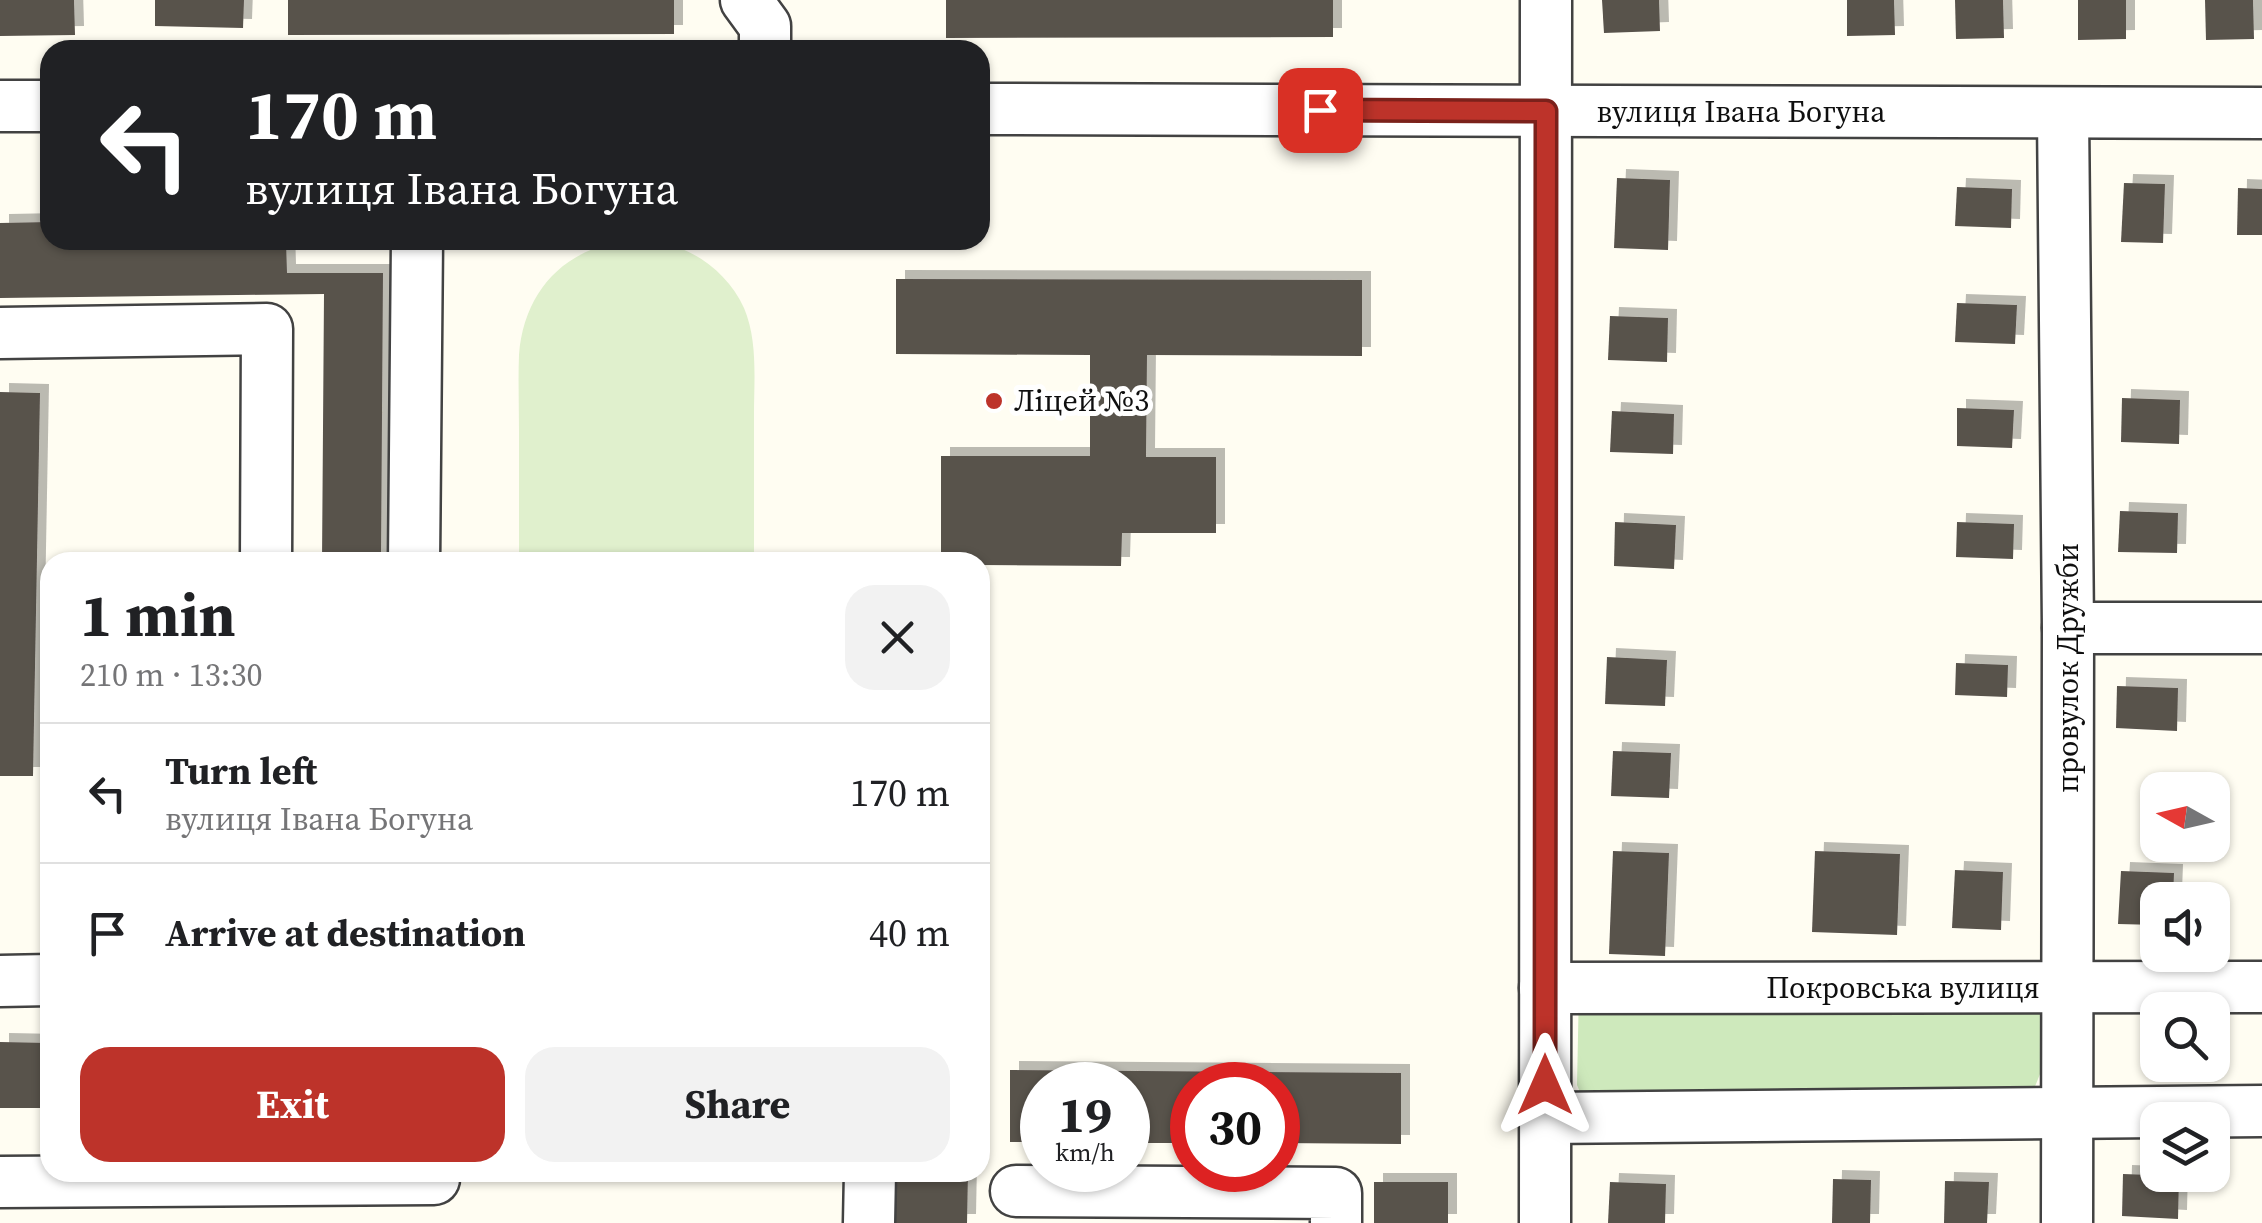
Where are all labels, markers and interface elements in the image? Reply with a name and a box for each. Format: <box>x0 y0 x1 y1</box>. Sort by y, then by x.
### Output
text: 170 m <box>245 66 437 162</box>
pin <box>1278 68 1363 153</box>
icon: left <box>80 80 210 210</box>
icon: arrive <box>1293 83 1348 138</box>
street label: вулиця Івана Богуна <box>1597 91 1886 132</box>
text: вулиця Івана Богуна <box>245 157 678 219</box>
place label: Ліцей №3 <box>1014 380 1149 421</box>
marker: Ліцей №3 <box>983 390 1005 412</box>
street label: провулок Дружби <box>2047 543 2088 793</box>
text: 1 min <box>80 574 236 656</box>
button: close <box>845 585 950 690</box>
text: 210 m · 13:30 <box>80 653 262 697</box>
text: Turn left <box>165 745 317 797</box>
icon: left <box>80 766 135 821</box>
text: 170 m <box>850 767 950 819</box>
north arrow <box>2140 772 2230 862</box>
map controls <box>2140 772 2230 1192</box>
text: вулиця Івана Богуна <box>165 797 473 841</box>
button: sound <box>2140 882 2230 972</box>
icon: arrive <box>80 906 135 961</box>
text: Arrive at destination <box>165 907 526 959</box>
text: 40 m <box>869 907 950 959</box>
street label: Покровська вулиця <box>1766 967 2040 1008</box>
button: search <box>2140 992 2230 1082</box>
position arrow <box>1493 1033 1597 1137</box>
button: Exit <box>80 1047 505 1162</box>
button: Share <box>525 1047 950 1162</box>
speed limit sign: 30 <box>1170 1062 1300 1192</box>
text: 19 <box>1058 1080 1112 1149</box>
button: layers <box>2140 1102 2230 1192</box>
text: km/h <box>1055 1135 1115 1169</box>

